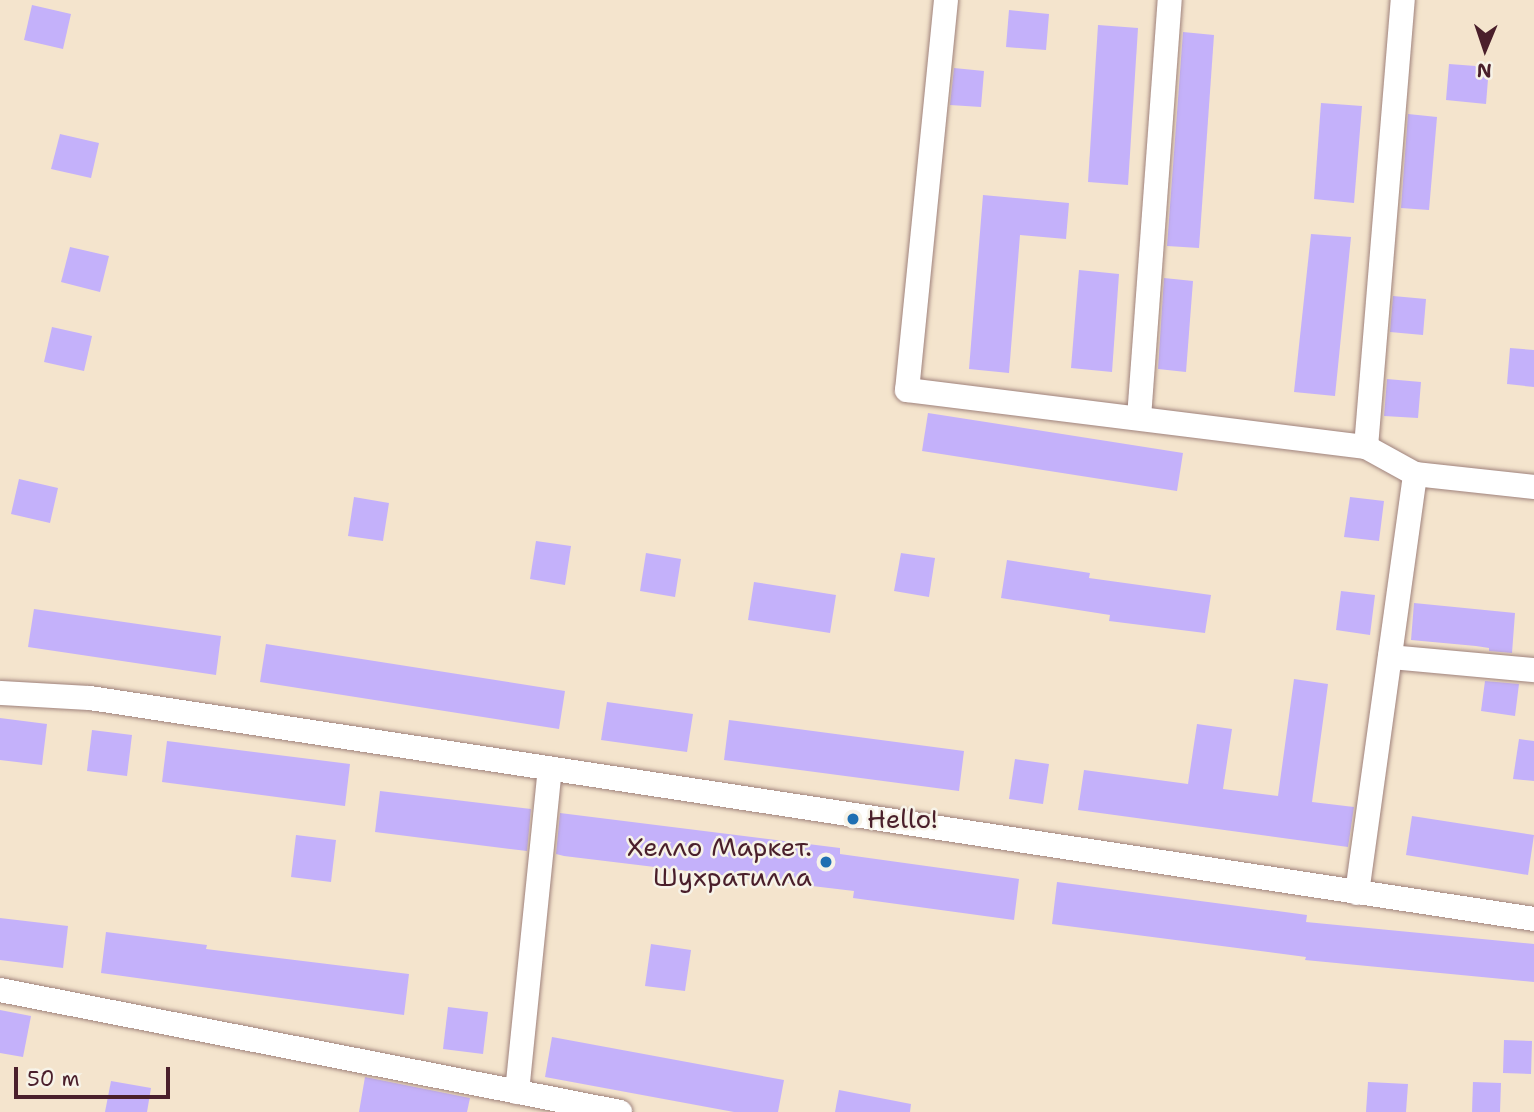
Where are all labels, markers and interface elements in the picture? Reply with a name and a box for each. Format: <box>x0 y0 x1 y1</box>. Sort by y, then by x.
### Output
north arrow <box>1450 14 1520 84</box>
text: N <box>1476 58 1492 83</box>
place label: Hello! <box>867 803 938 835</box>
marker: Hello! <box>845 811 861 827</box>
place label: Хелло Маркет. Шухратилла <box>627 831 812 892</box>
marker: Хелло Маркет. Шухратилла <box>818 854 834 870</box>
scale bar <box>18 1052 173 1096</box>
text: 50 m <box>27 1065 80 1093</box>

